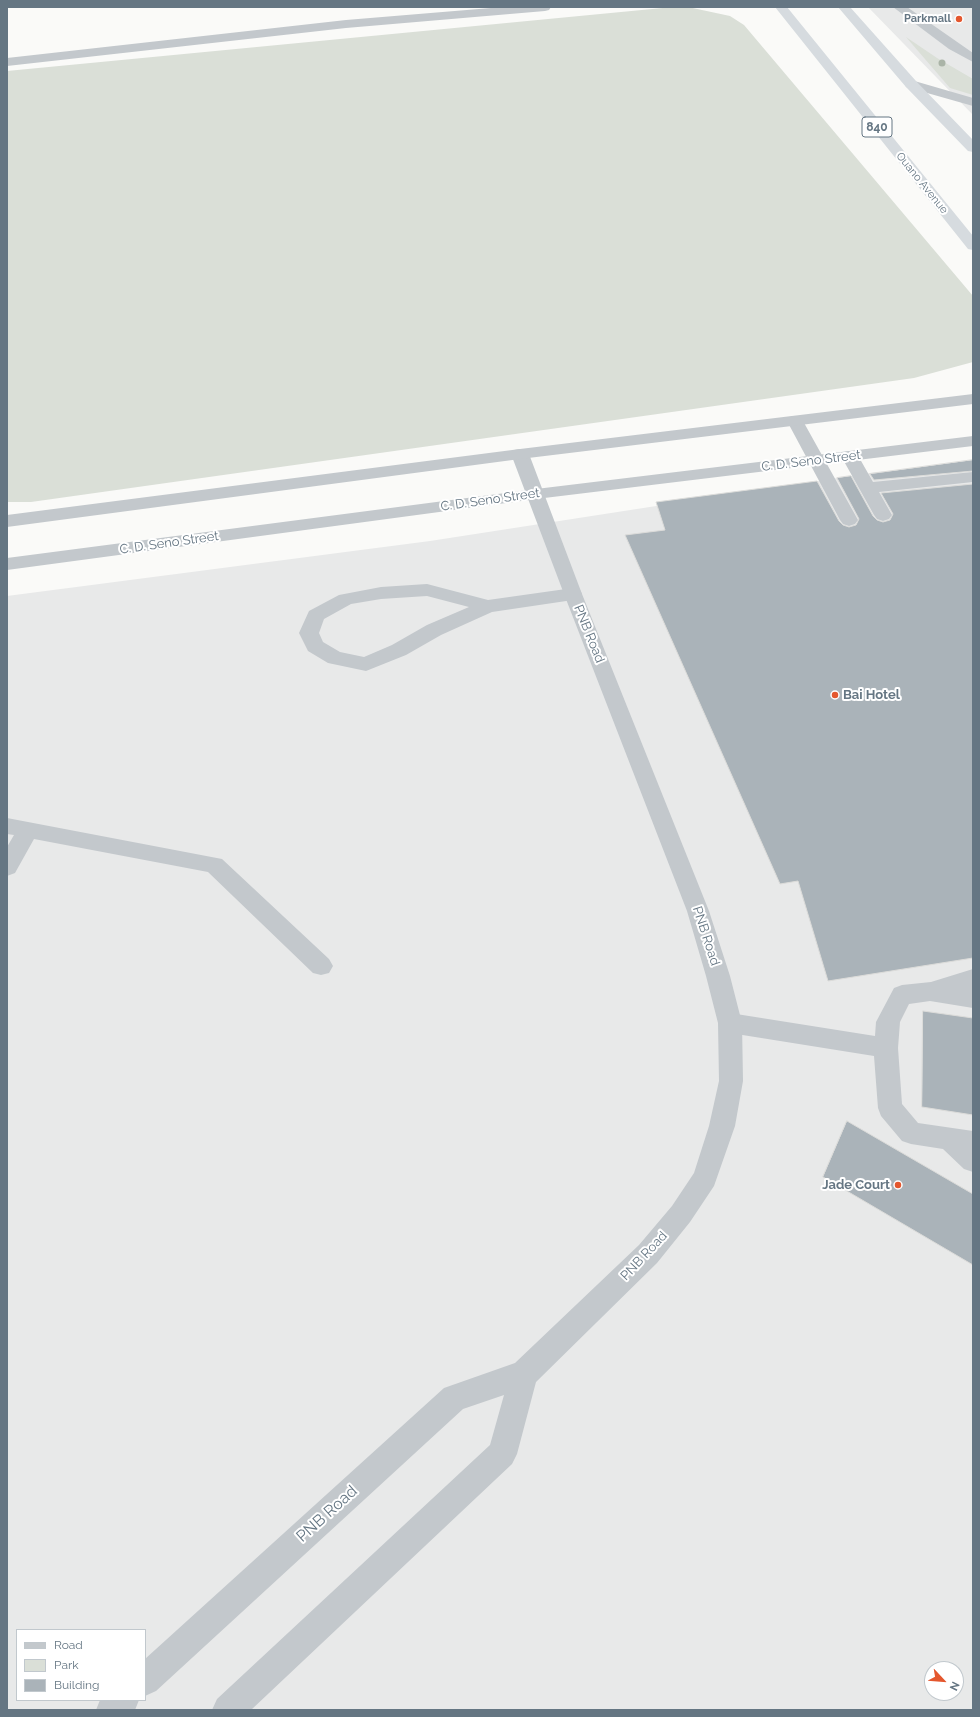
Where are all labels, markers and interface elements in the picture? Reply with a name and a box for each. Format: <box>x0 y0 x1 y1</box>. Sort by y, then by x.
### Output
place label: Parkmall <box>904 12 951 26</box>
marker: Parkmall <box>954 14 964 24</box>
road number: 840 <box>862 117 892 137</box>
street label: Ouano Avenue <box>893 150 951 216</box>
street label: C. D. Seno Street <box>761 447 861 475</box>
street label: C. D. Seno Street <box>440 485 540 515</box>
street label: C. D. Seno Street <box>119 528 219 558</box>
street label: PNB Road <box>570 603 608 665</box>
place label: Bai Hotel <box>843 687 900 703</box>
marker: Bai Hotel <box>830 690 840 700</box>
street label: PNB Road <box>689 904 723 968</box>
place label: Jade Court <box>822 1177 890 1193</box>
marker: Jade Court <box>893 1180 903 1190</box>
street label: PNB Road <box>617 1228 671 1284</box>
street label: PNB Road <box>293 1482 361 1546</box>
legend <box>16 1629 146 1701</box>
text: Road <box>54 1638 83 1652</box>
text: Park <box>54 1658 79 1672</box>
north arrow <box>924 1661 964 1701</box>
text: Building <box>54 1678 100 1692</box>
text: N <box>947 1679 962 1693</box>

